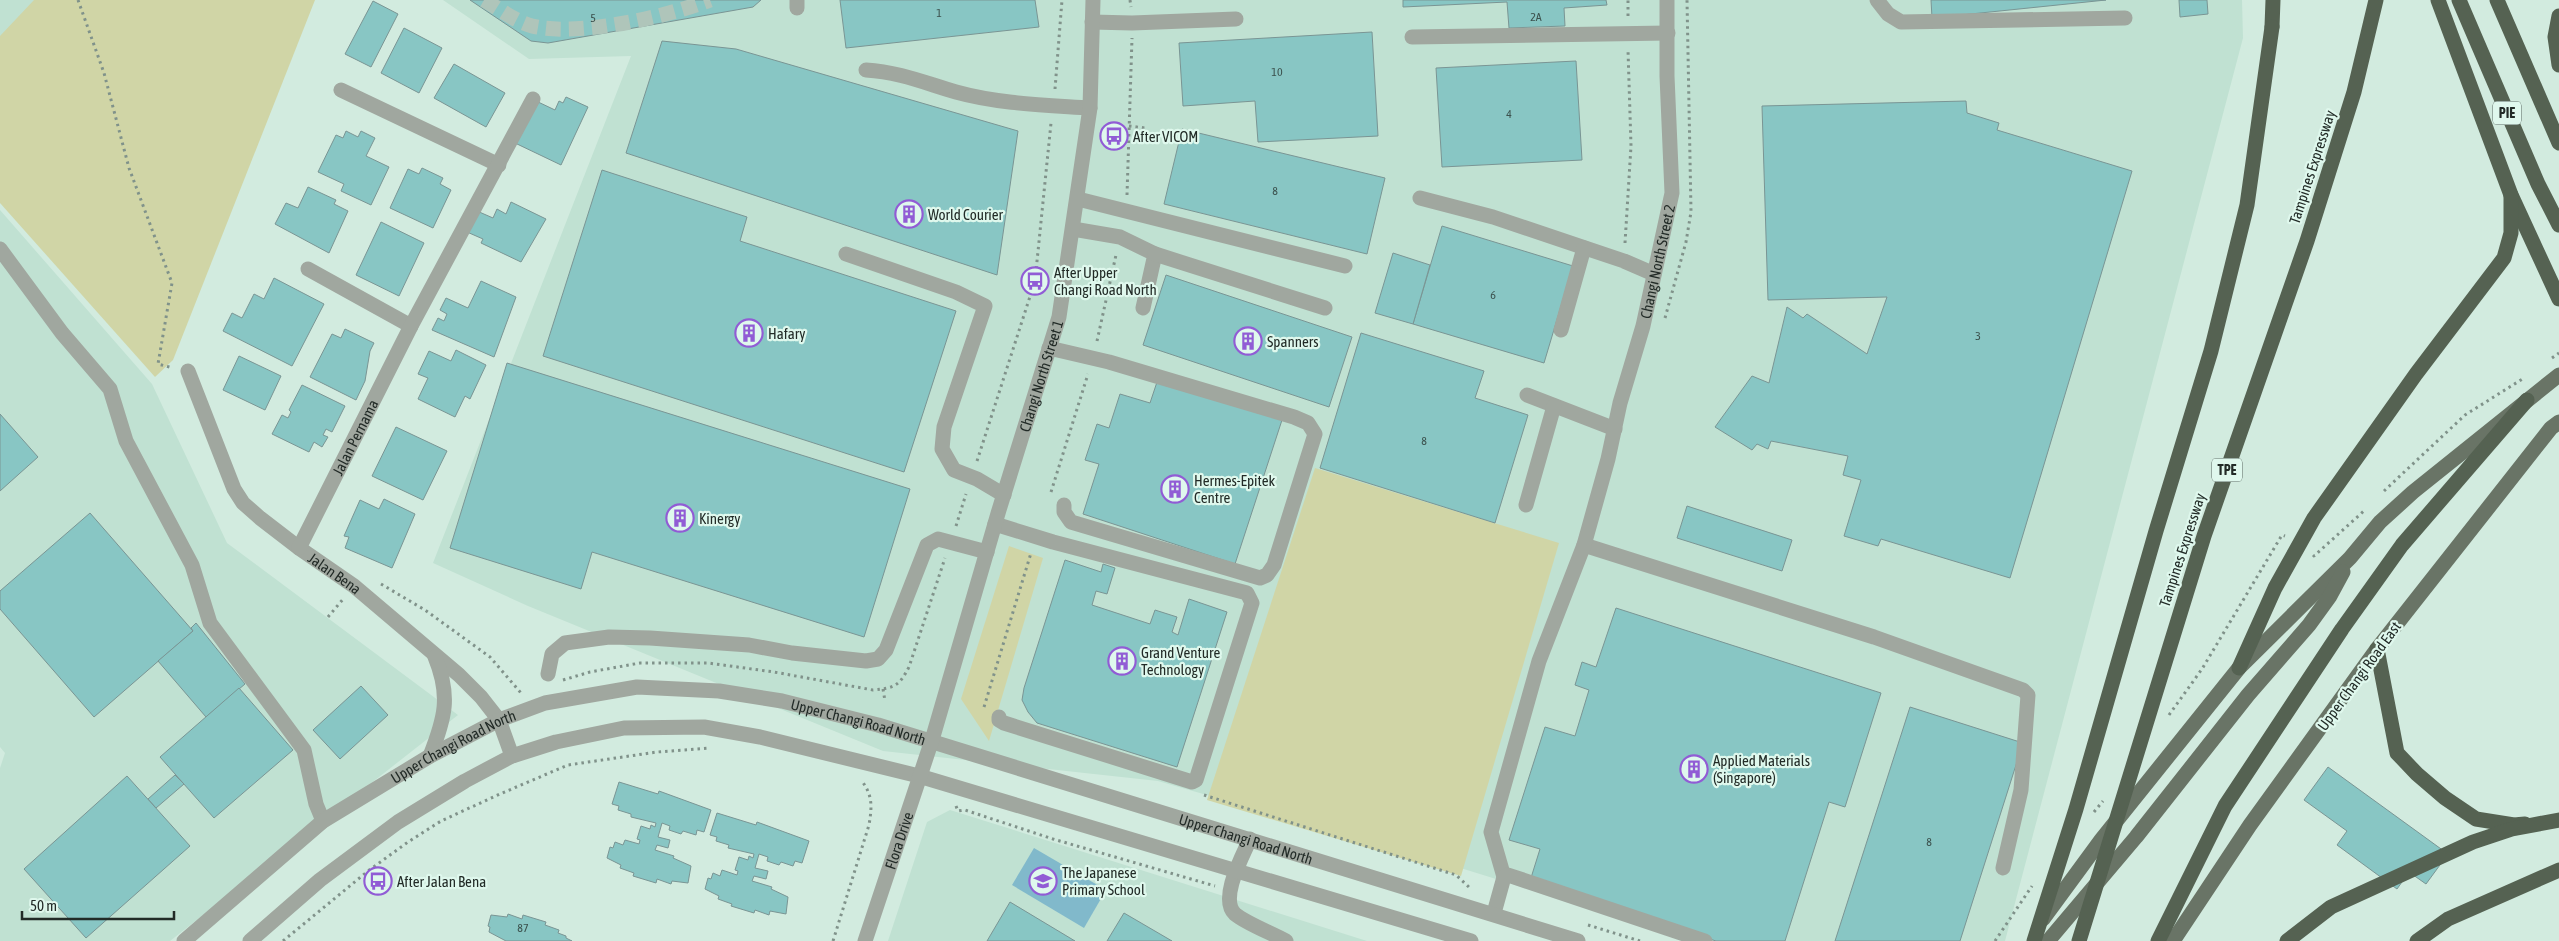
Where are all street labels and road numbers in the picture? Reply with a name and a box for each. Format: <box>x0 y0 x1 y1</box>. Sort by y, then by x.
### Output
road number: PIE <box>2493 102 2521 125</box>
street label: Tampines Expressway <box>2286 108 2338 226</box>
street label: Changi North Street 2 <box>1636 203 1678 320</box>
street label: Changi North Street 1 <box>1015 318 1066 434</box>
street label: Jalan Pernama <box>329 397 381 478</box>
road number: TPE <box>2212 458 2242 482</box>
street label: Tampines Expressway <box>2156 491 2208 609</box>
street label: Jalan Bena <box>305 549 365 597</box>
street label: Upper Changi Road East <box>2314 618 2404 734</box>
street label: Upper Changi Road North <box>789 695 928 748</box>
street label: Upper Changi Road North <box>388 706 518 786</box>
street label: Flora Drive <box>881 809 916 871</box>
street label: Upper Changi Road North <box>1177 810 1315 867</box>

